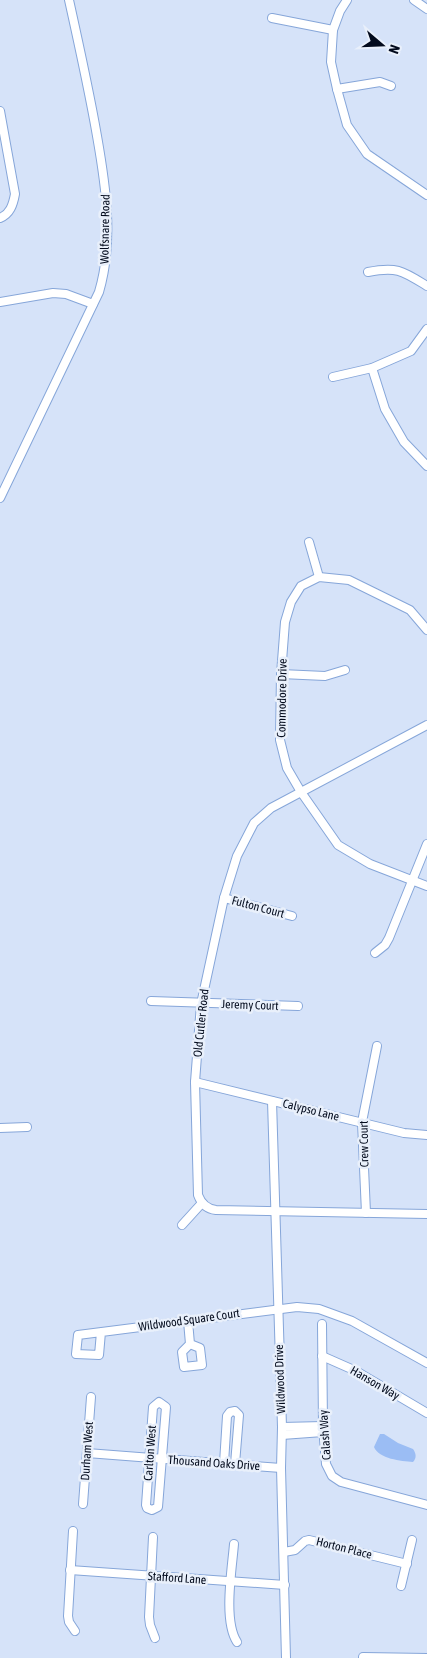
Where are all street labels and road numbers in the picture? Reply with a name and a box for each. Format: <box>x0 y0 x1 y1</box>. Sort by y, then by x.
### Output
street label: Wolfsnare Road <box>97 194 113 264</box>
street label: Commodore Drive <box>274 658 290 738</box>
street label: Fulton Court <box>230 893 286 921</box>
street label: Old Cutler Road <box>190 988 212 1058</box>
street label: Jeremy Court <box>221 997 279 1013</box>
street label: Calypso Lane <box>281 1096 341 1124</box>
street label: Crew Court <box>357 1120 371 1168</box>
street label: Wildwood Square Court <box>137 1306 241 1334</box>
street label: Wildwood Drive <box>272 1344 288 1414</box>
street label: Hanson Way <box>348 1363 402 1403</box>
street label: Calash Way <box>316 1409 334 1461</box>
street label: Durham West <box>78 1420 96 1481</box>
street label: Carlton West <box>141 1424 159 1481</box>
street label: Thousand Oaks Drive <box>167 1453 261 1473</box>
street label: Horton Place <box>315 1534 373 1562</box>
street label: Stafford Lane <box>147 1569 207 1587</box>

